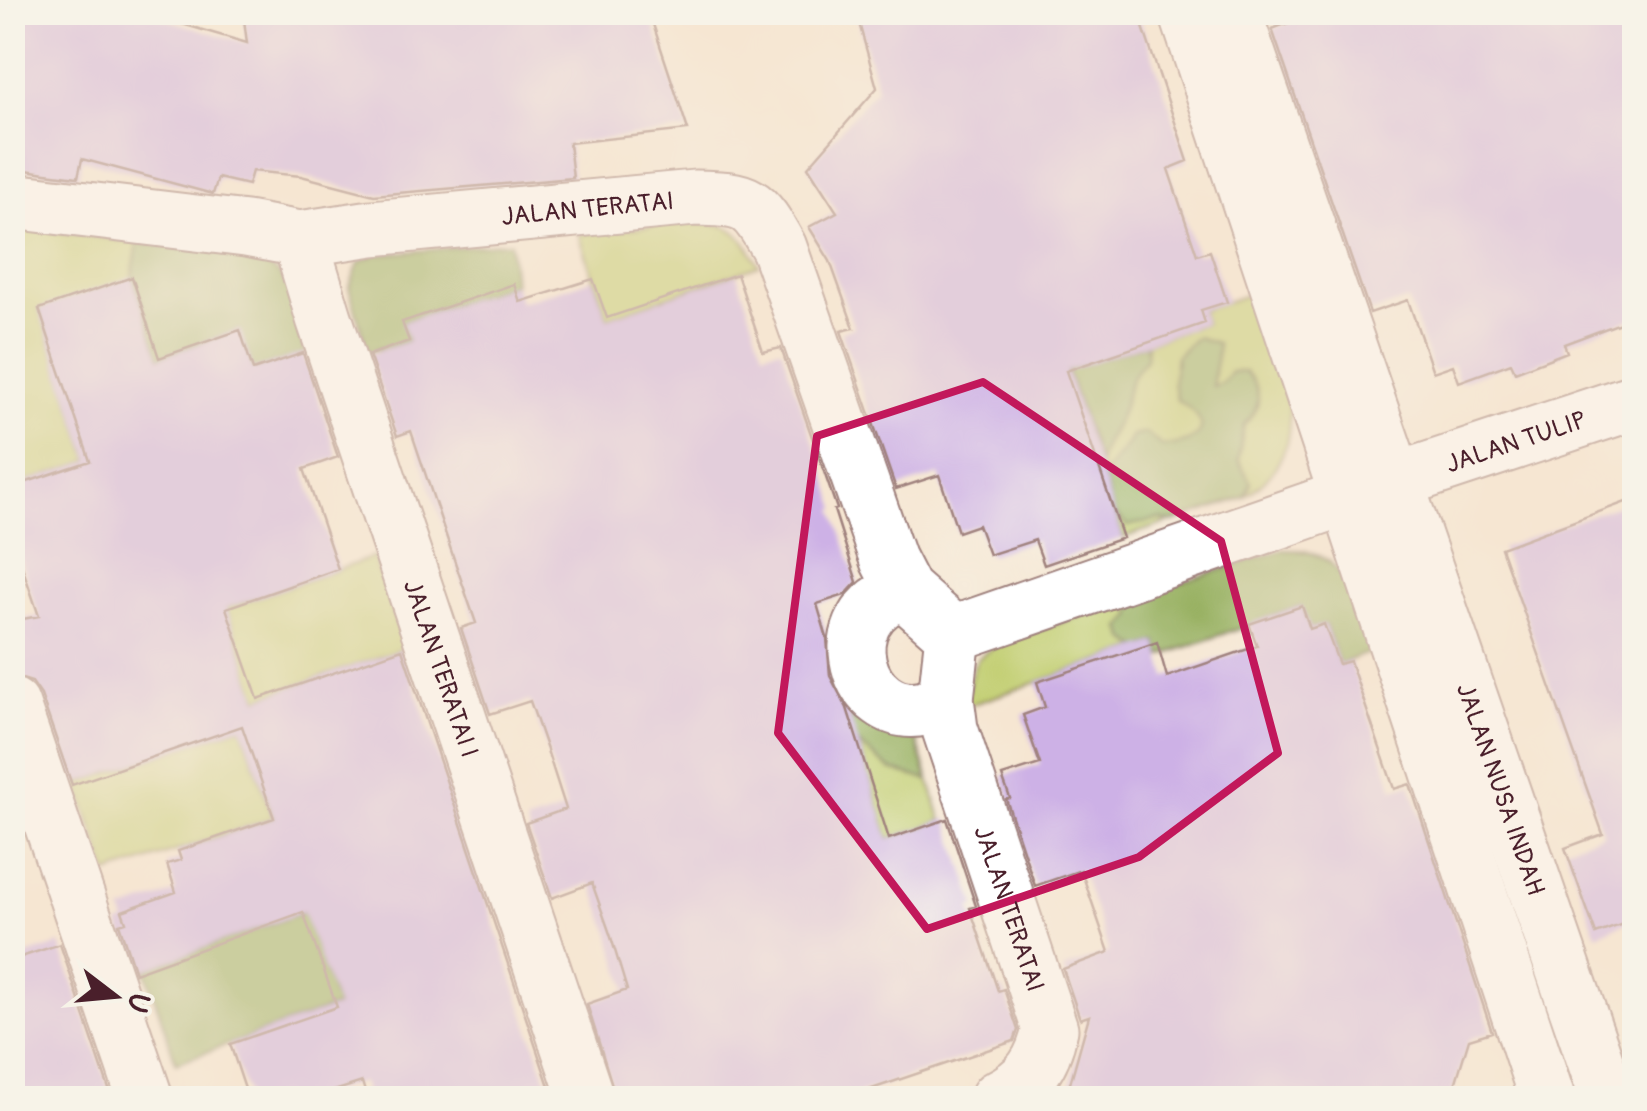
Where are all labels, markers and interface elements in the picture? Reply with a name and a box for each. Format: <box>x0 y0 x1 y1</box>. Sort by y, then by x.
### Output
street label: JALAN TERATAI <box>500 186 675 233</box>
street label: JALAN TULIP <box>1442 405 1591 480</box>
street label: JALAN TERATAI I <box>396 576 484 762</box>
street label: JALAN NUSA INDAH <box>1449 679 1551 900</box>
street label: JALAN TERATAI <box>966 822 1050 996</box>
north arrow <box>65 946 165 1046</box>
text: U <box>118 989 157 1016</box>

